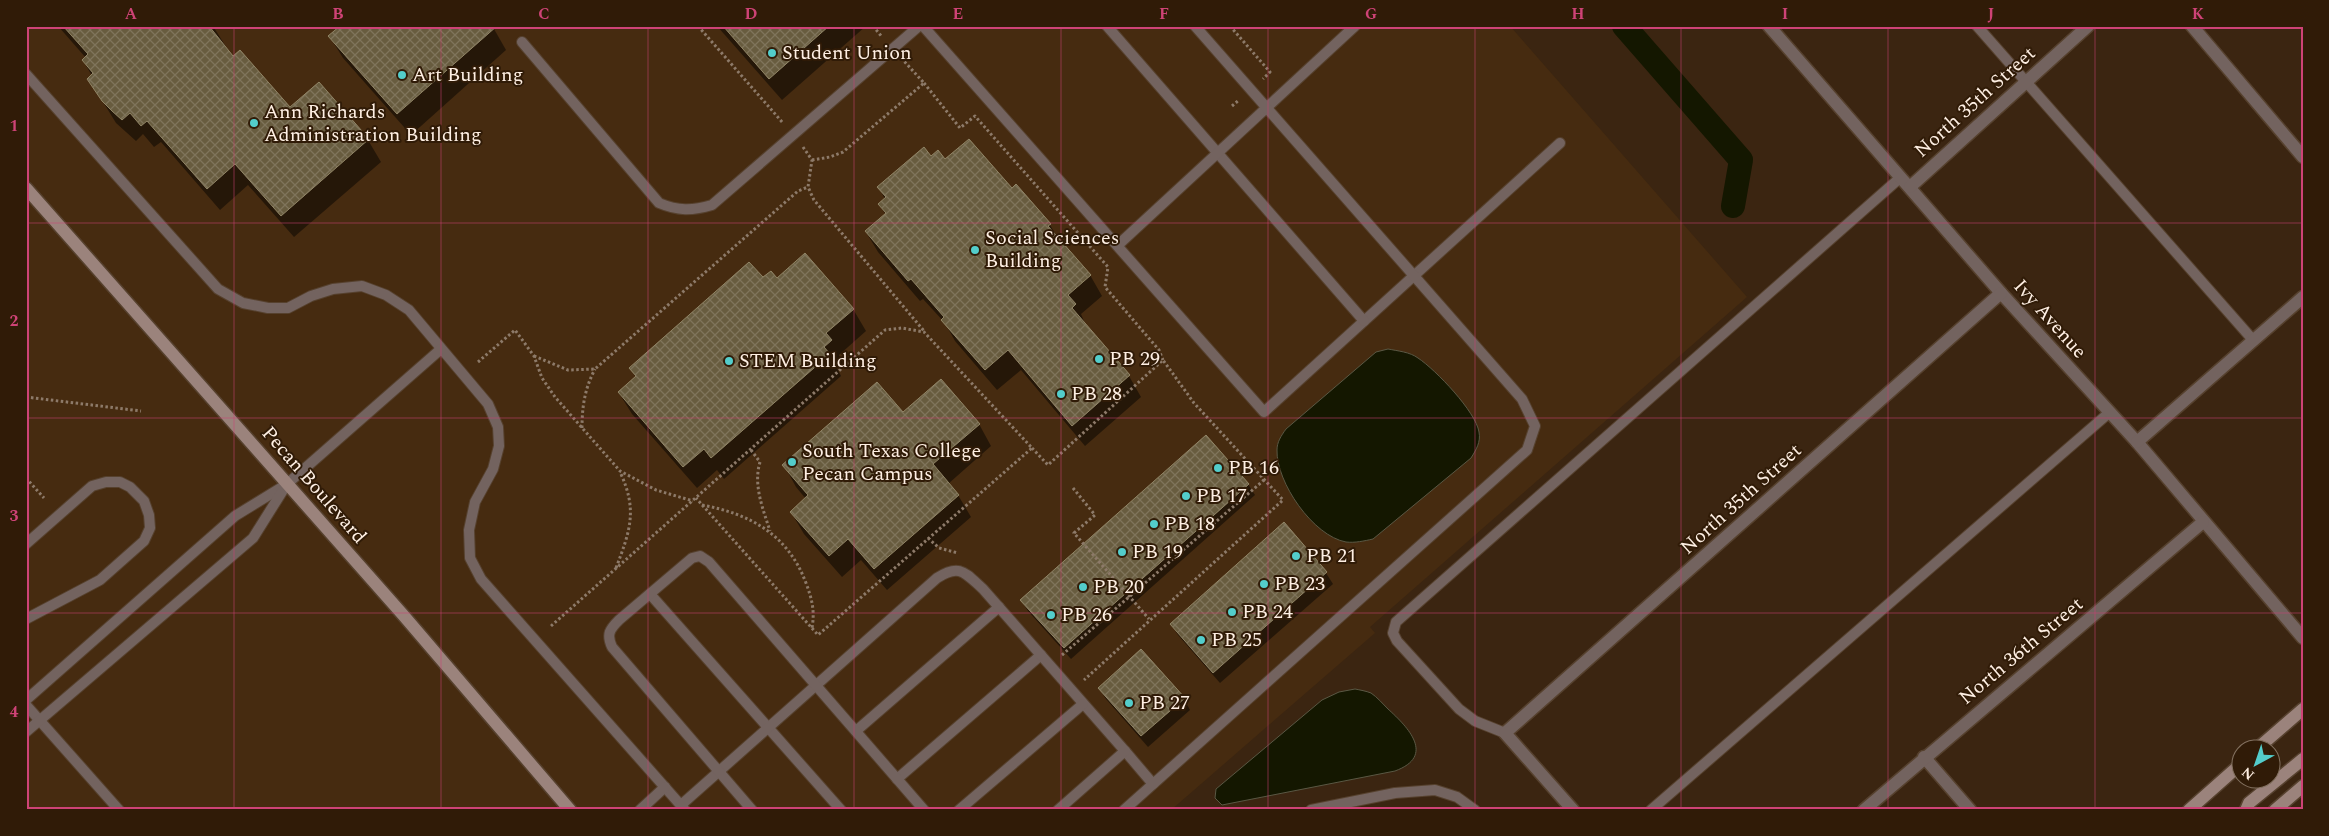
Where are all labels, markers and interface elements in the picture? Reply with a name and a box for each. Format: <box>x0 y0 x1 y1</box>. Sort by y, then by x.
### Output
text: A <box>125 2 138 26</box>
text: B <box>332 2 344 26</box>
text: C <box>538 2 550 26</box>
text: D <box>745 2 758 26</box>
text: E <box>953 2 963 26</box>
text: F <box>1159 2 1169 26</box>
text: G <box>1365 2 1377 26</box>
text: H <box>1571 2 1585 26</box>
text: I <box>1782 2 1788 26</box>
text: J <box>1988 2 1995 26</box>
text: K <box>2192 2 2205 26</box>
place label: Student Union <box>782 38 912 68</box>
street label: North 35th Street <box>1908 39 2042 165</box>
marker: Student Union <box>766 47 778 59</box>
place label: Art Building <box>412 60 523 90</box>
marker: Art Building <box>396 69 408 81</box>
place label: Ann Richards Administration Building <box>264 97 482 150</box>
text: 1 <box>10 114 18 138</box>
marker: Ann Richards Administration Building <box>248 117 260 129</box>
place label: Social Sciences Building <box>985 223 1119 276</box>
marker: Social Sciences Building <box>969 244 981 256</box>
street label: Ivy Avenue <box>2006 273 2094 365</box>
text: 2 <box>10 309 19 333</box>
place label: PB 29 <box>1109 344 1160 374</box>
place label: STEM Building <box>739 346 877 376</box>
marker: PB 29 <box>1093 353 1105 365</box>
marker: STEM Building <box>723 355 735 367</box>
place label: PB 28 <box>1071 379 1122 409</box>
marker: PB 28 <box>1055 388 1067 400</box>
street label: Pecan Boulevard <box>254 420 374 550</box>
place label: South Texas College Pecan Campus <box>802 436 981 489</box>
street label: North 35th Street <box>1674 436 1808 562</box>
place label: PB 16 <box>1228 453 1279 483</box>
marker: South Texas College Pecan Campus <box>786 456 798 468</box>
marker: PB 16 <box>1212 462 1224 474</box>
place label: PB 17 <box>1196 481 1247 511</box>
marker: PB 17 <box>1180 490 1192 502</box>
text: 3 <box>10 504 19 528</box>
place label: PB 18 <box>1164 509 1215 539</box>
marker: PB 18 <box>1148 518 1160 530</box>
place label: PB 19 <box>1132 537 1183 567</box>
place label: PB 21 <box>1306 541 1357 571</box>
marker: PB 19 <box>1116 546 1128 558</box>
marker: PB 21 <box>1290 550 1302 562</box>
place label: PB 23 <box>1274 569 1325 599</box>
place label: PB 20 <box>1093 572 1144 602</box>
marker: PB 23 <box>1258 578 1270 590</box>
marker: PB 20 <box>1077 581 1089 593</box>
street label: North 36th Street <box>1952 590 2090 712</box>
place label: PB 24 <box>1242 597 1293 627</box>
place label: PB 26 <box>1061 600 1112 630</box>
marker: PB 24 <box>1226 606 1238 618</box>
marker: PB 26 <box>1045 609 1057 621</box>
place label: PB 25 <box>1211 625 1262 655</box>
marker: PB 25 <box>1195 634 1207 646</box>
place label: PB 27 <box>1139 688 1190 718</box>
marker: PB 27 <box>1123 697 1135 709</box>
text: 4 <box>10 700 19 724</box>
north arrow <box>2232 738 2282 788</box>
text: N <box>2237 762 2259 785</box>

